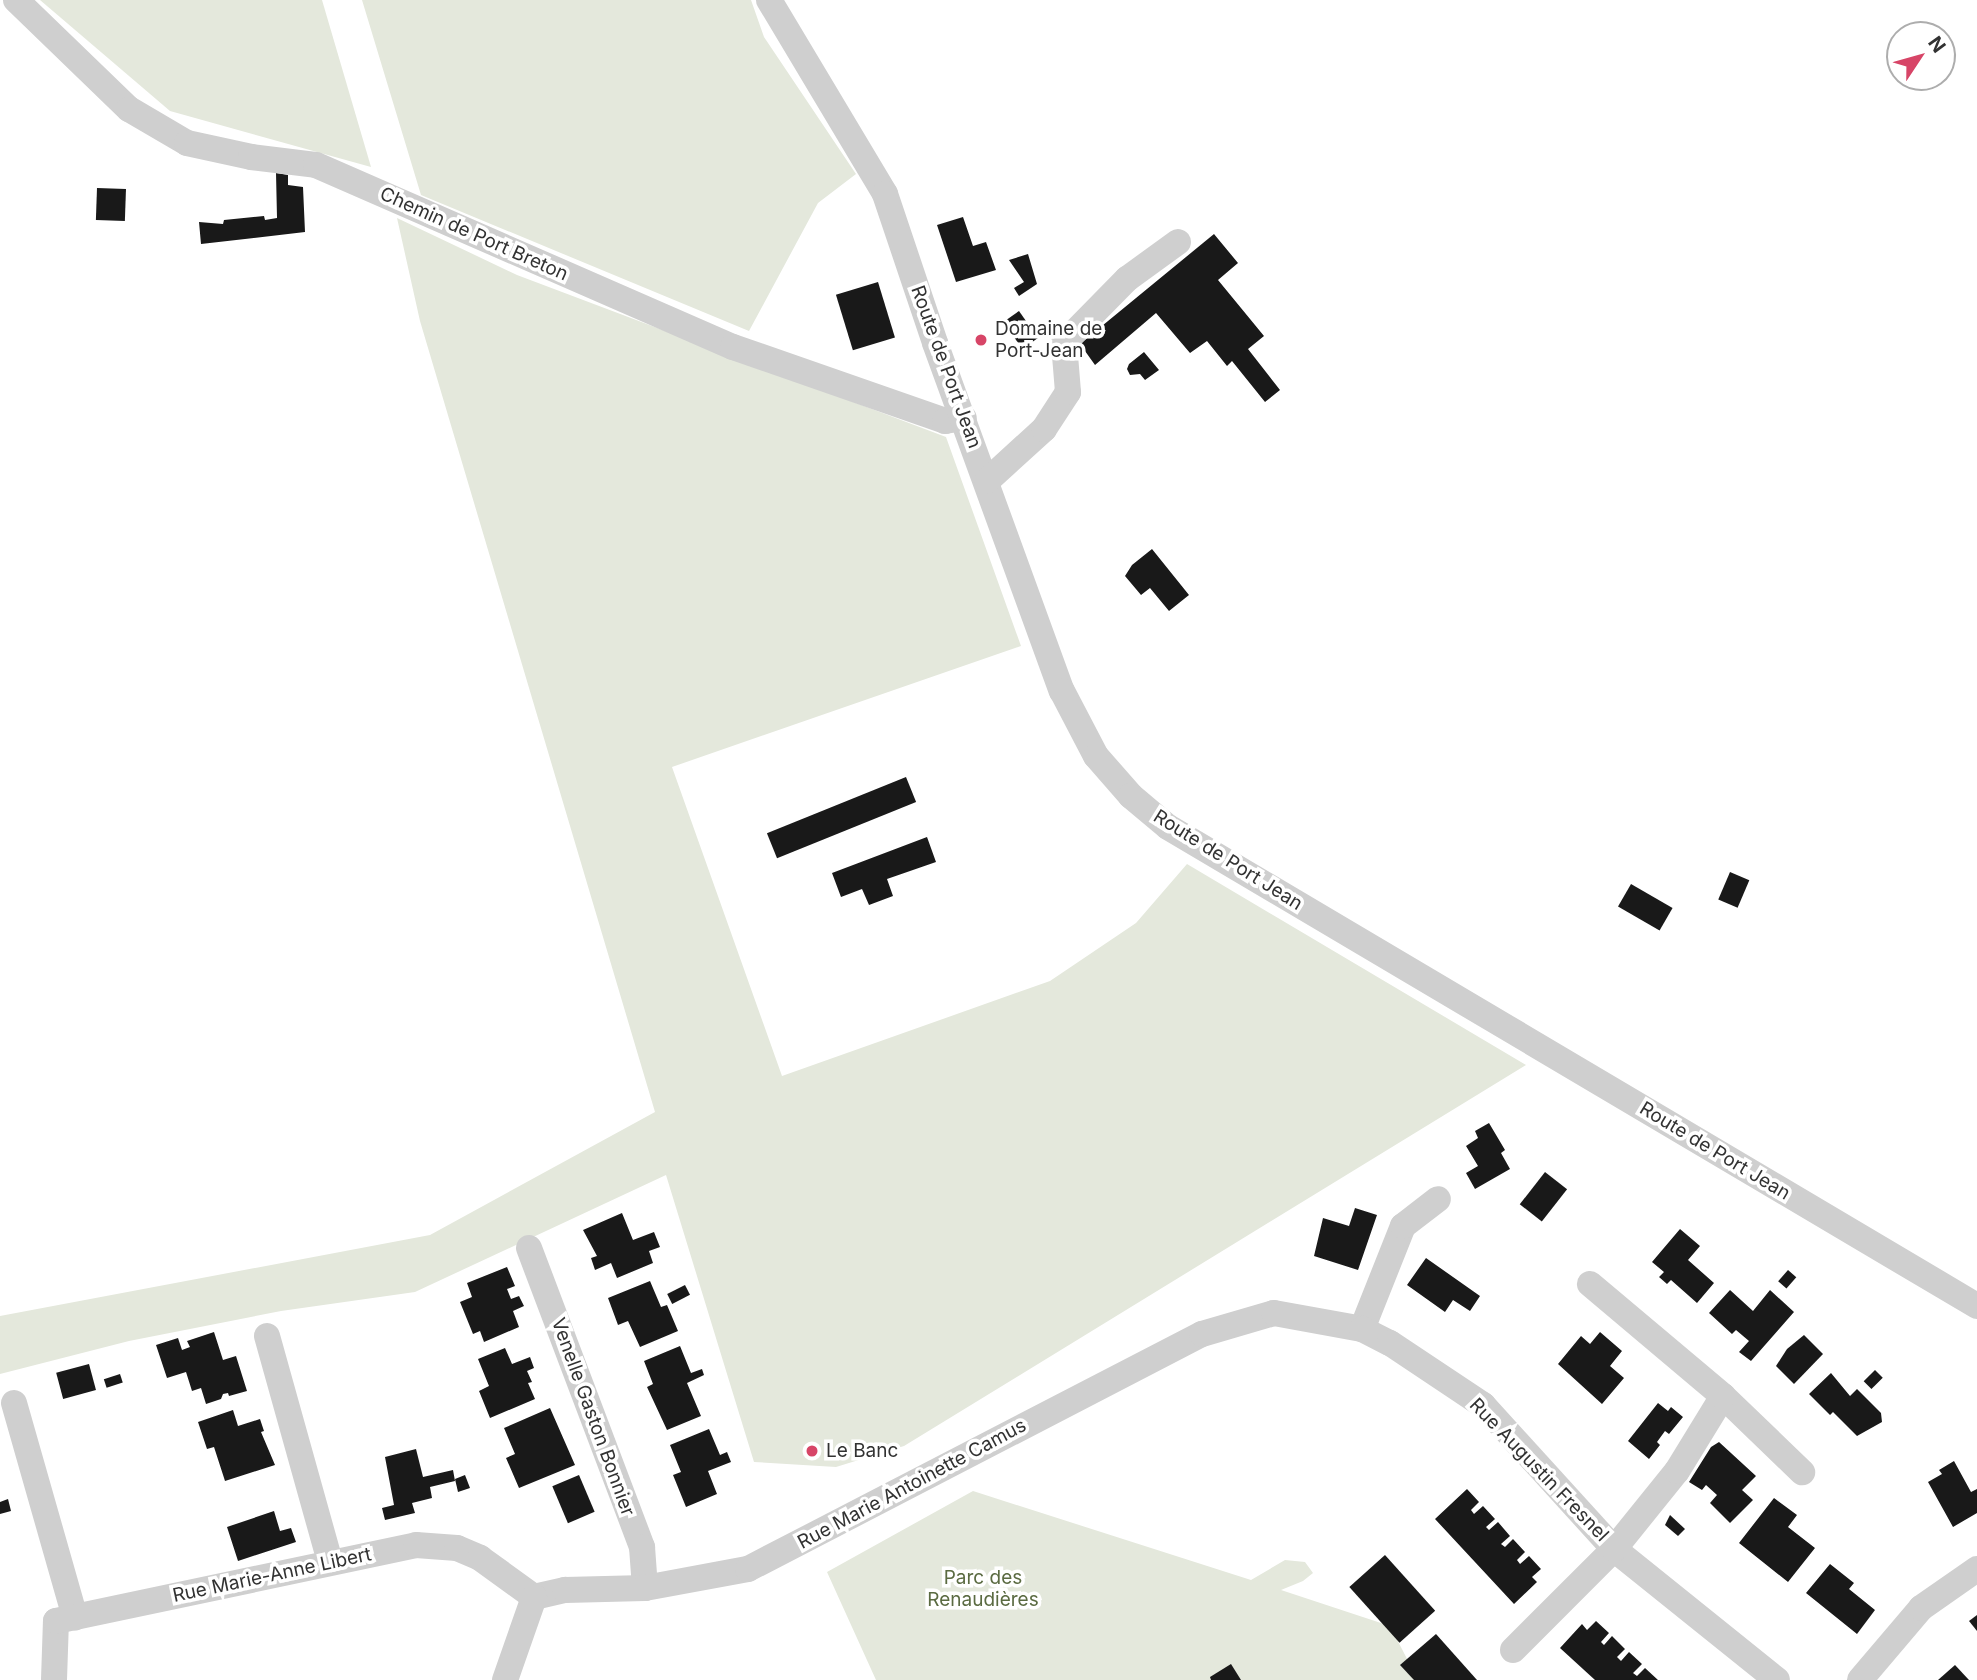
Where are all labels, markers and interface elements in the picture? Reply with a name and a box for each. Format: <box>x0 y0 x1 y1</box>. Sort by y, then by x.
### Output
north arrow <box>1886 21 1956 91</box>
text: N <box>1923 32 1950 57</box>
street label: Chemin de Port Breton <box>376 182 572 286</box>
street label: Route de Port Jean <box>906 283 986 451</box>
place label: Domaine de Port-Jean <box>995 318 1102 362</box>
marker: Domaine de Port-Jean <box>973 332 989 348</box>
street label: Route de Port Jean <box>1149 805 1307 915</box>
street label: Route de Port Jean <box>1636 1097 1794 1205</box>
street label: Venelle Gaston Bonnier <box>547 1315 639 1519</box>
street label: Rue Augustin Fresnel <box>1465 1394 1613 1546</box>
street label: Rue Marie Antoinette Camus <box>794 1414 1030 1554</box>
place label: Le Banc <box>826 1440 898 1462</box>
marker: Le Banc <box>804 1443 820 1459</box>
street label: Rue Marie-Anne Libert <box>171 1543 373 1607</box>
park label: Parc des Renaudières <box>927 1567 1039 1611</box>

